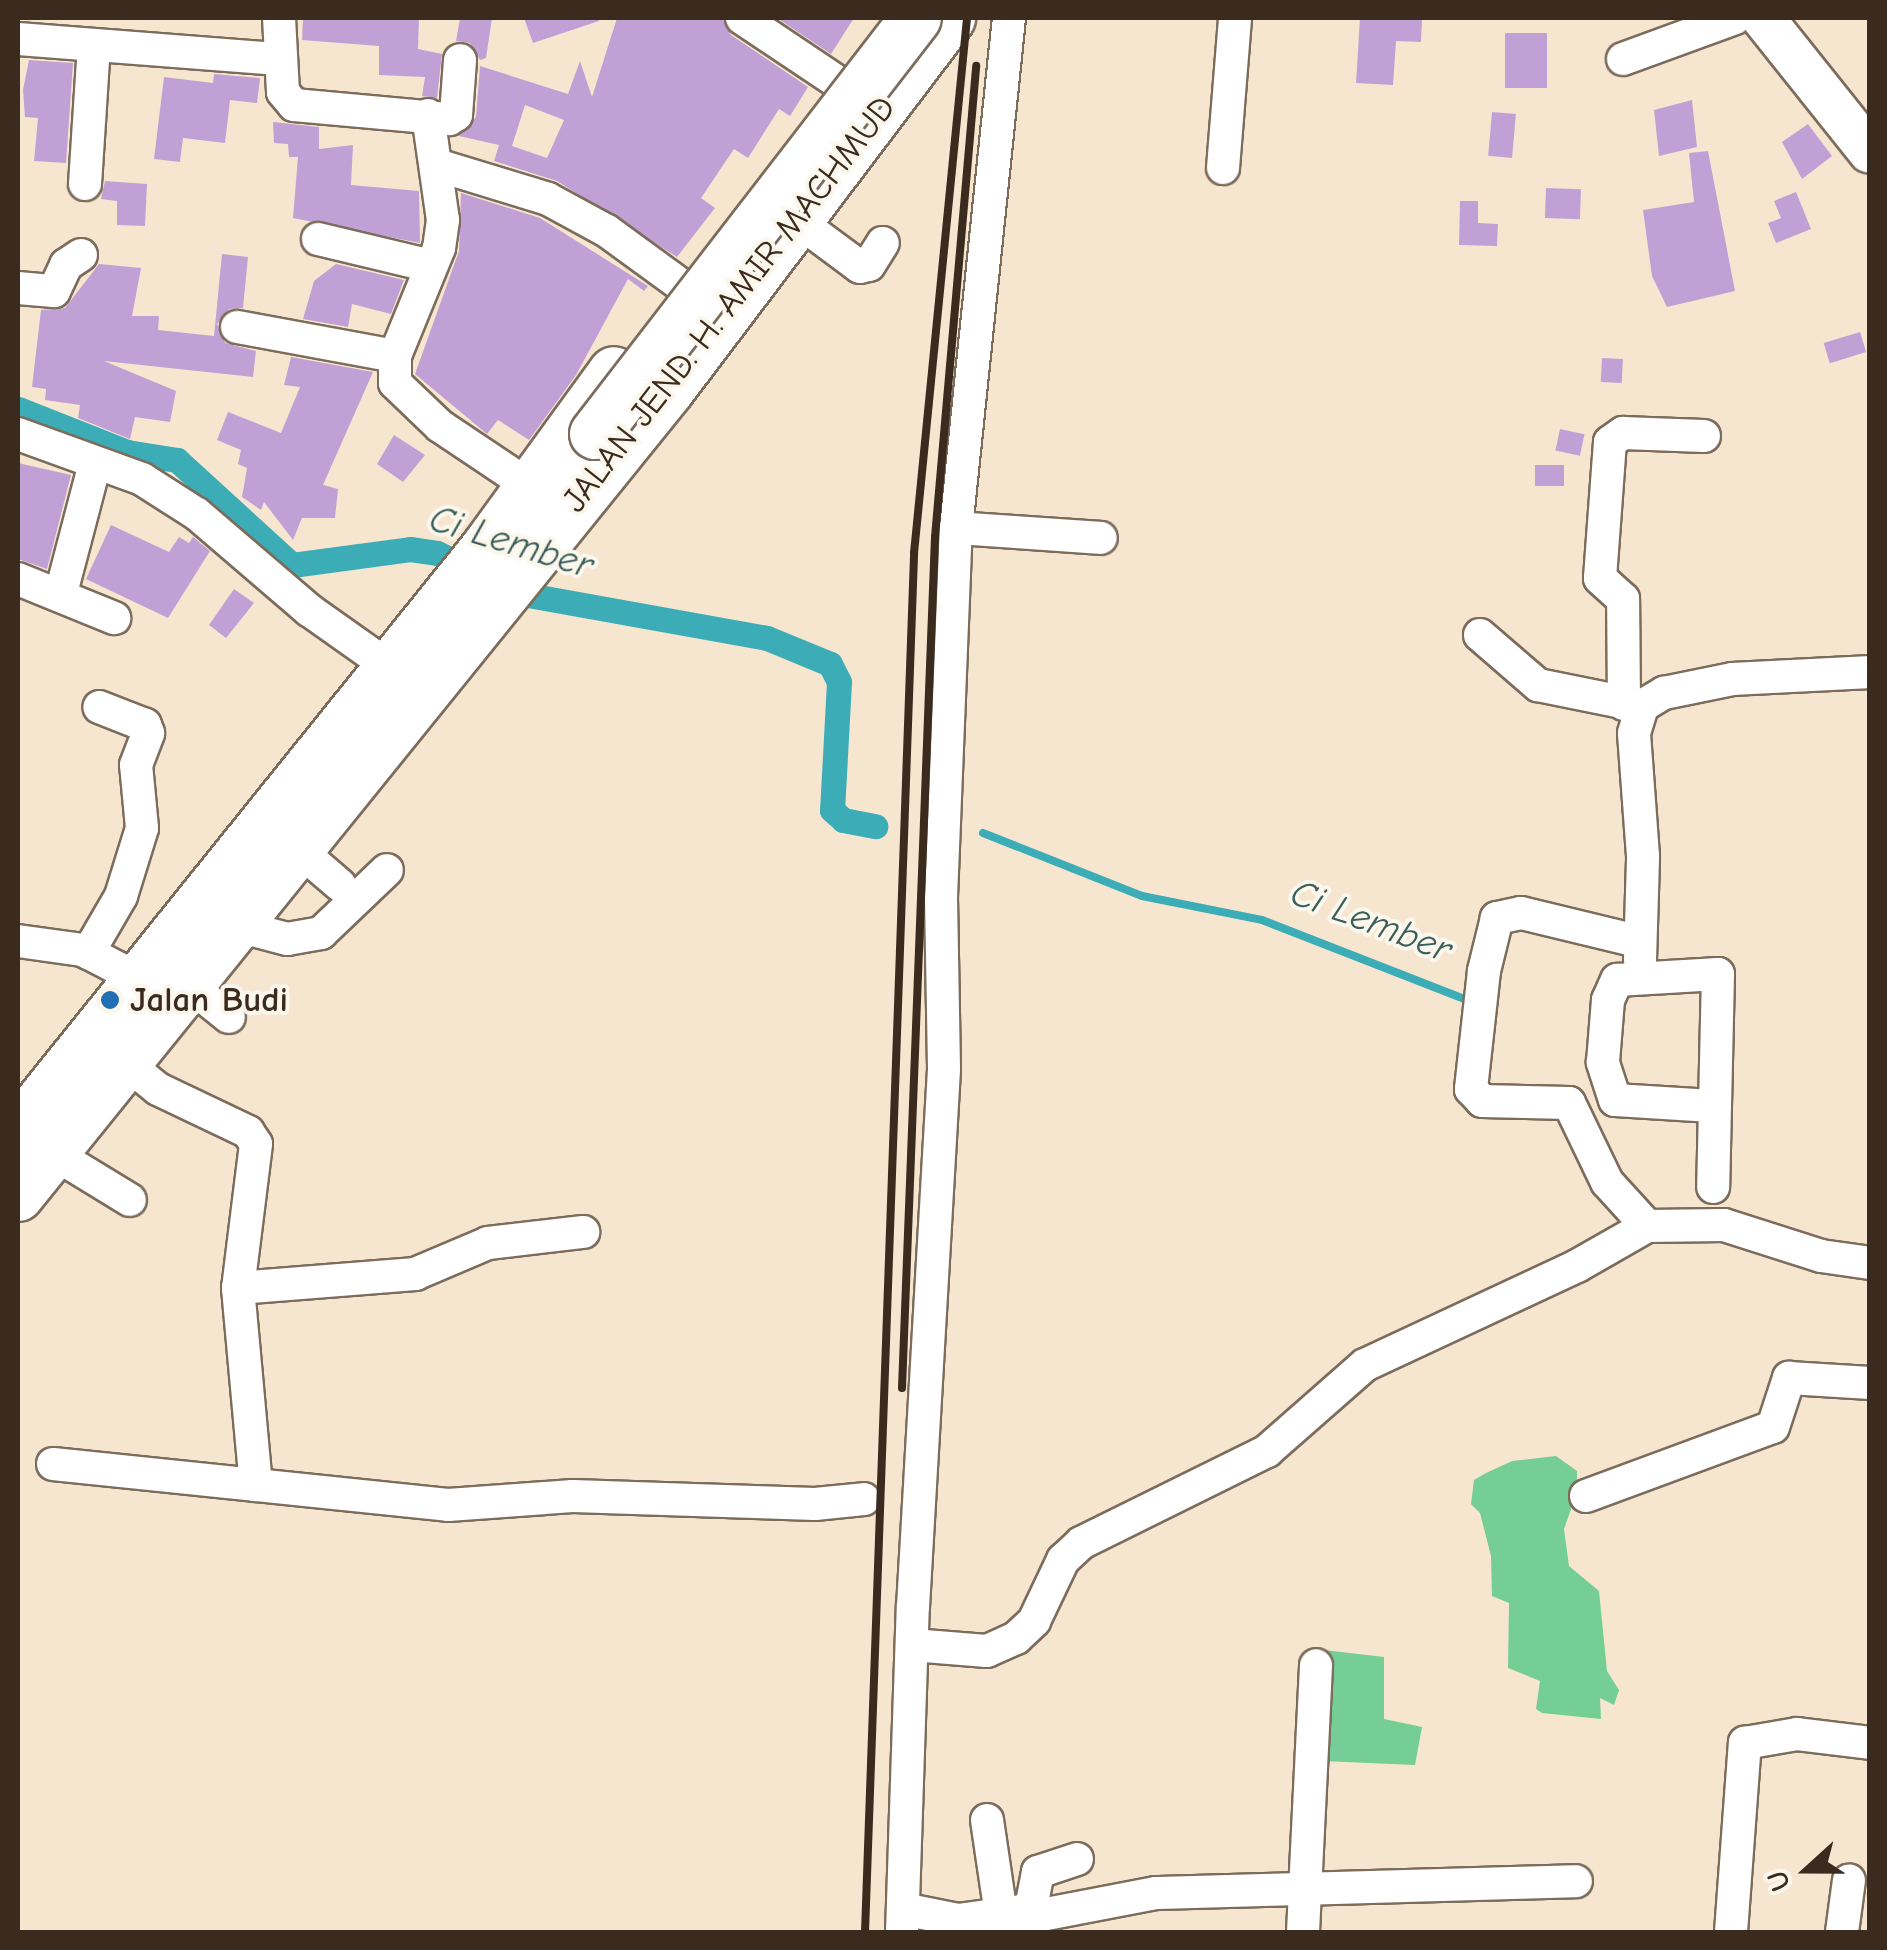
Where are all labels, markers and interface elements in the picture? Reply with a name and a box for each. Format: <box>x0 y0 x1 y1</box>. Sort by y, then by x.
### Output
street label: JALAN JEND. H. AMIR MACHMUD <box>553 87 905 521</box>
water label: Ci Lember <box>424 497 598 589</box>
water label: Ci Lember <box>1284 871 1458 973</box>
place label: Jalan Budi <box>130 979 288 1021</box>
marker: Jalan Budi <box>99 989 121 1011</box>
north arrow <box>1757 1820 1857 1920</box>
text: U <box>1761 1866 1797 1895</box>

